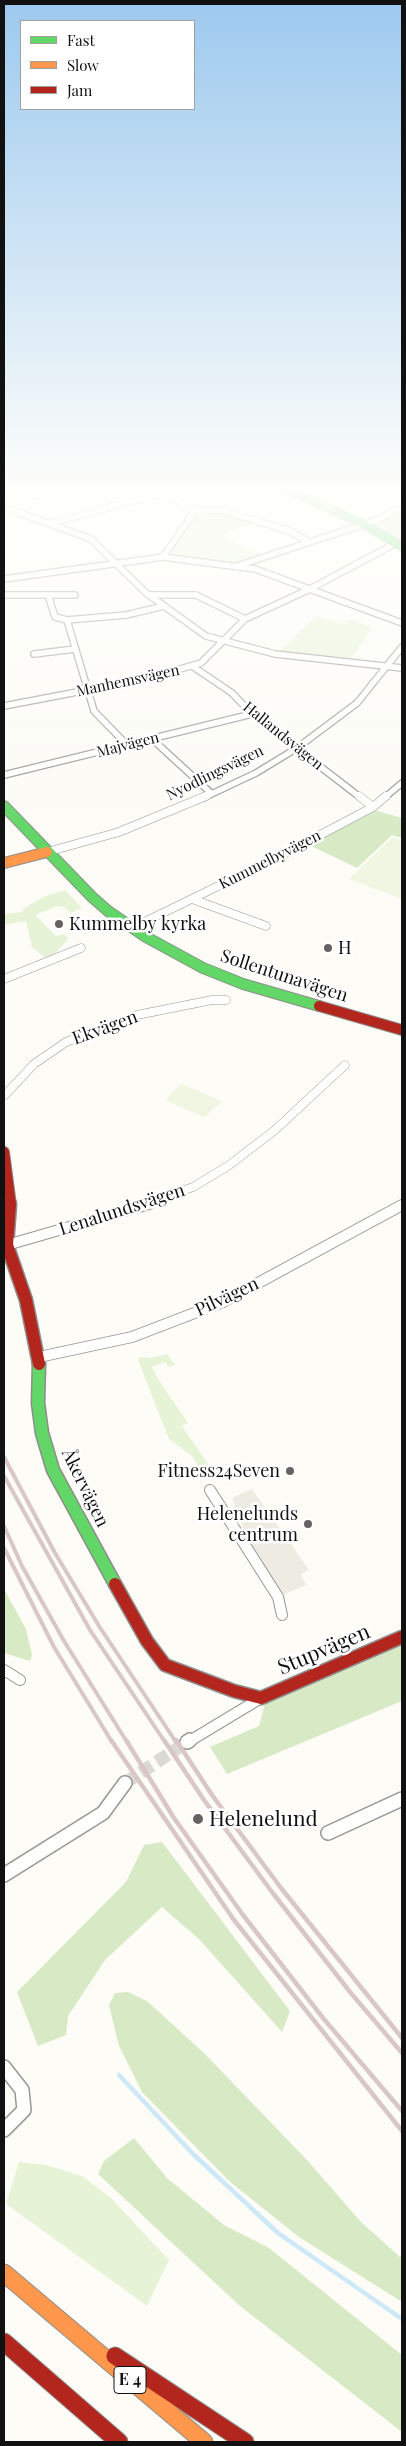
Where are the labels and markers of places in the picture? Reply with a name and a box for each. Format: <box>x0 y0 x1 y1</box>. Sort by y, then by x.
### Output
place label: Kummelby kyrka <box>69 913 206 935</box>
marker: Kummelby kyrka <box>53 918 65 930</box>
place label: H <box>338 937 352 959</box>
marker: H <box>322 942 334 954</box>
place label: Fitness24Seven <box>157 1460 280 1482</box>
marker: Fitness24Seven <box>284 1465 296 1477</box>
place label: Helenelunds centrum <box>197 1503 298 1546</box>
marker: Helenelunds centrum <box>302 1518 314 1530</box>
place label: Helenelund <box>209 1806 318 1832</box>
marker: Helenelund <box>191 1812 205 1826</box>

